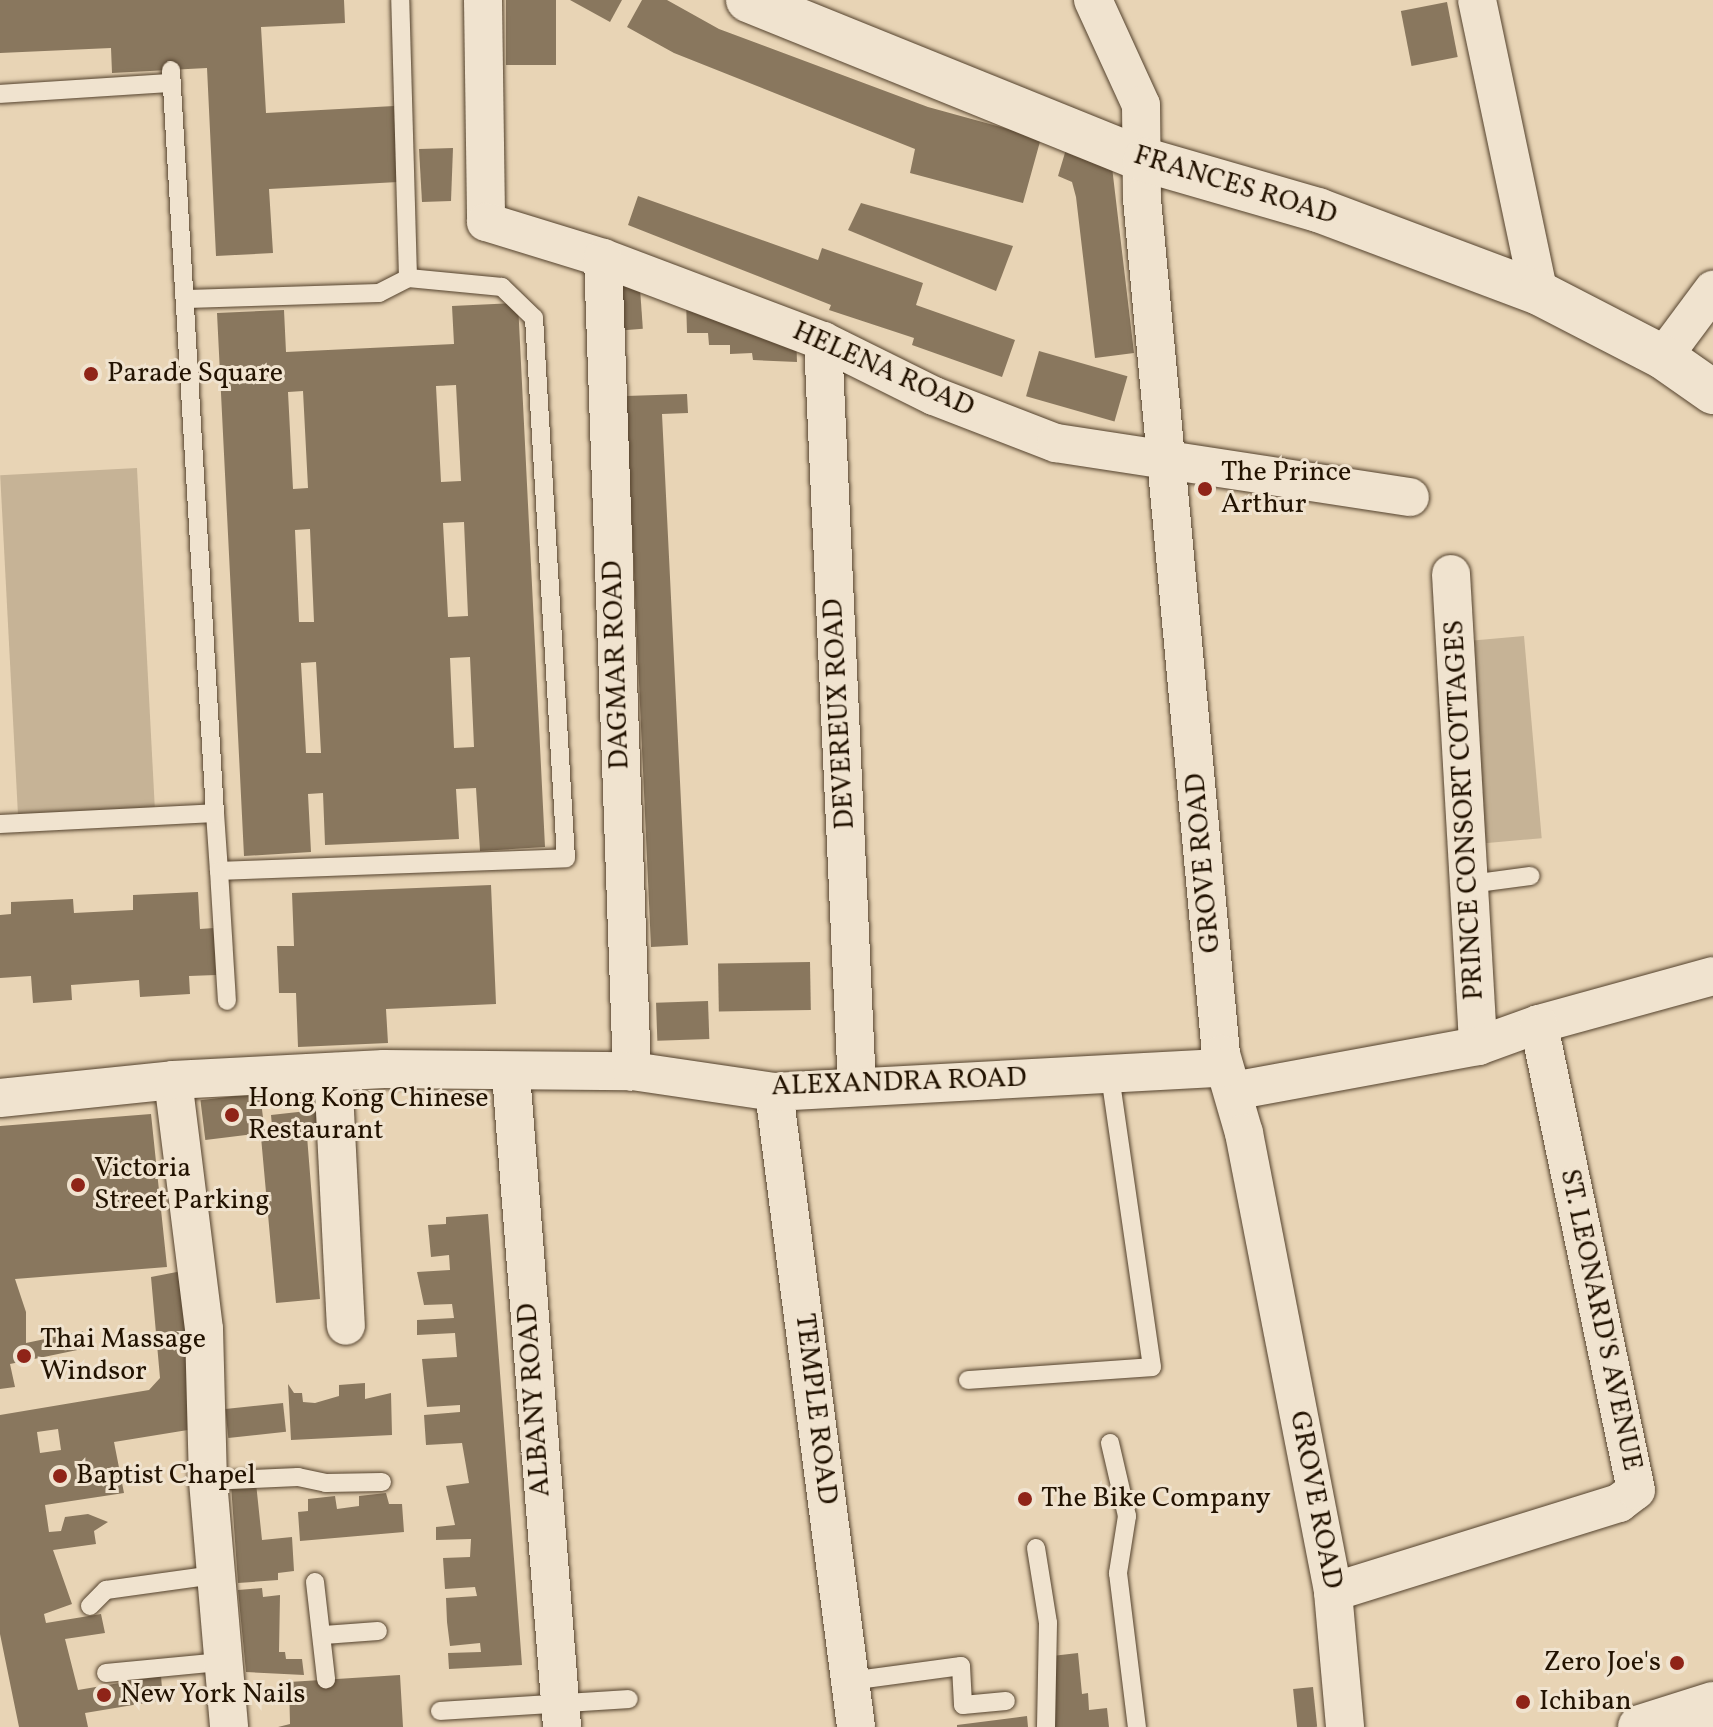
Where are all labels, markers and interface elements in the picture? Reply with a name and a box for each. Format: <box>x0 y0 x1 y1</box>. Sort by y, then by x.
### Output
street label: FRANCES ROAD <box>1129 139 1341 233</box>
street label: HELENA ROAD <box>787 315 979 425</box>
place label: Parade Square <box>107 357 283 391</box>
marker: Parade Square <box>82 365 100 383</box>
place label: The Prince Arthur <box>1221 456 1351 522</box>
marker: The Prince Arthur <box>1196 480 1214 498</box>
street label: DAGMAR ROAD <box>597 560 637 770</box>
street label: DEVEREUX ROAD <box>817 598 863 830</box>
street label: PRINCE CONSORT COTTAGES <box>1438 619 1492 1001</box>
street label: GROVE ROAD <box>1179 772 1229 954</box>
street label: ALEXANDRA ROAD <box>771 1062 1027 1104</box>
place label: Hong Kong Chinese Restaurant <box>248 1082 489 1148</box>
marker: Hong Kong Chinese Restaurant <box>223 1106 241 1124</box>
place label: Victoria Street Parking <box>94 1152 270 1218</box>
street label: ST. LEONARD'S AVENUE <box>1552 1166 1648 1474</box>
marker: Victoria Street Parking <box>69 1176 87 1194</box>
street label: ALBANY ROAD <box>511 1302 559 1498</box>
street label: TEMPLE ROAD <box>787 1312 843 1506</box>
place label: Thai Massage Windsor <box>40 1323 206 1389</box>
marker: Thai Massage Windsor <box>15 1347 33 1365</box>
street label: GROVE ROAD <box>1281 1408 1349 1592</box>
place label: Baptist Chapel <box>76 1459 256 1493</box>
marker: Baptist Chapel <box>51 1467 69 1485</box>
place label: The Bike Company <box>1041 1482 1271 1516</box>
marker: The Bike Company <box>1016 1490 1034 1508</box>
place label: Zero Joe's <box>1543 1646 1661 1680</box>
marker: Zero Joe's <box>1668 1654 1686 1672</box>
place label: New York Nails <box>120 1678 307 1712</box>
place label: Ichiban <box>1539 1685 1632 1719</box>
marker: New York Nails <box>95 1686 113 1704</box>
marker: Ichiban <box>1514 1693 1532 1711</box>

